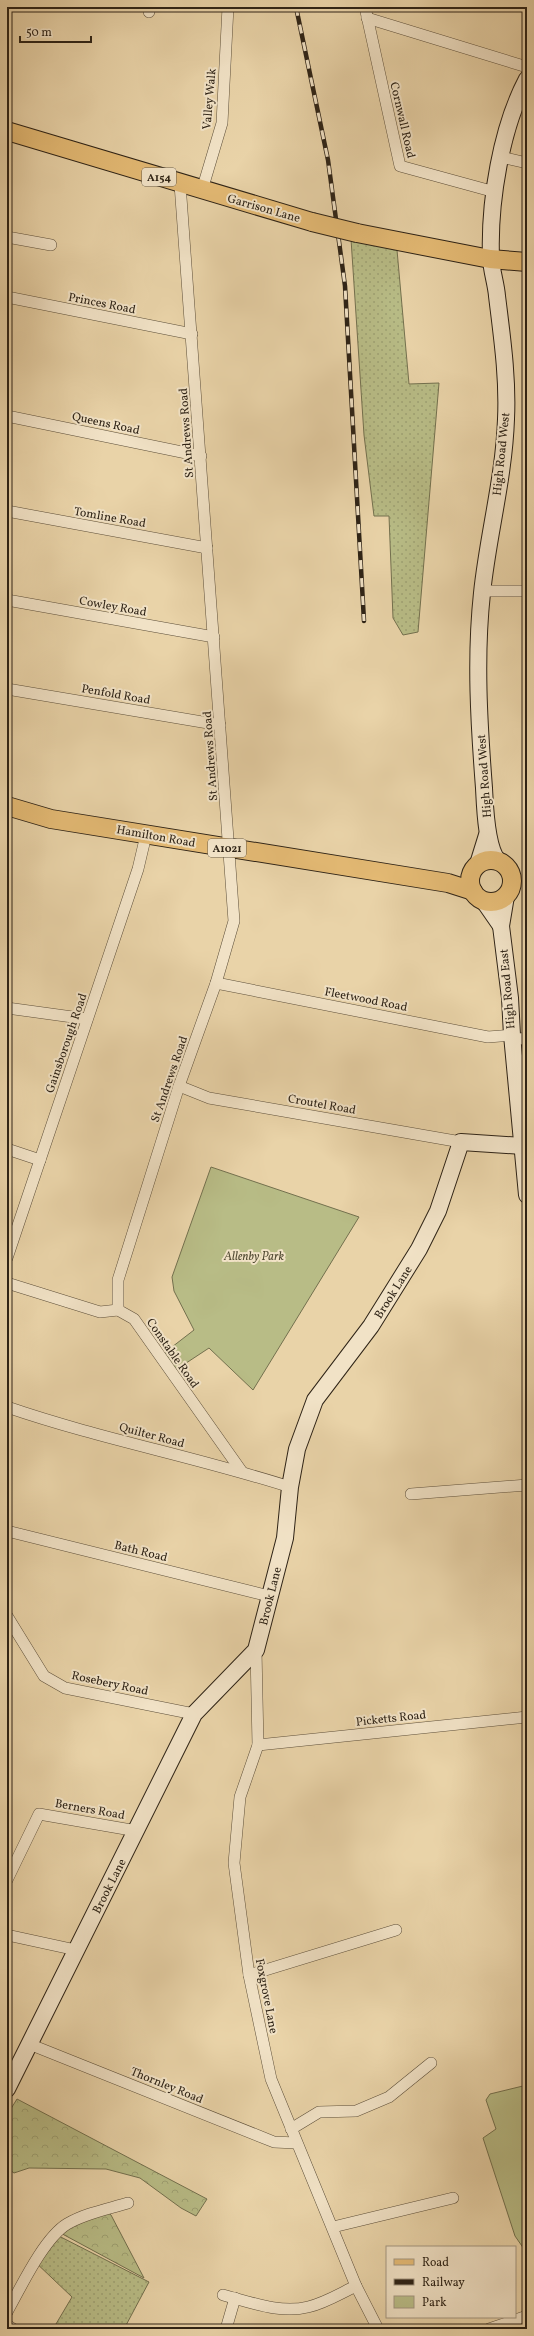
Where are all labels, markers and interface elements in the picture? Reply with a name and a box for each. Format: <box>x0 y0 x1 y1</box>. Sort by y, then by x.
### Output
scale bar <box>20 18 91 44</box>
text: 50 m <box>26 25 52 41</box>
street label: Valley Walk <box>199 67 221 130</box>
street label: Cornwall Road <box>385 80 419 160</box>
road number: A154 <box>142 168 176 186</box>
street label: Garrison Lane <box>225 191 302 227</box>
street label: Princes Road <box>67 290 137 318</box>
street label: St Andrews Road <box>176 387 198 478</box>
street label: Queens Road <box>71 409 141 439</box>
street label: High Road West <box>490 412 514 497</box>
street label: Tomline Road <box>73 504 147 532</box>
street label: Cowley Road <box>78 593 148 621</box>
street label: Penfold Road <box>80 681 152 709</box>
street label: St Andrews Road <box>200 710 222 801</box>
street label: High Road West <box>474 734 496 818</box>
street label: Hamilton Road <box>115 822 197 852</box>
road number: A1021 <box>208 839 246 857</box>
street label: High Road East <box>497 948 519 1030</box>
street label: Fleetwood Road <box>323 984 409 1016</box>
street label: Gainsborough Road <box>42 991 92 1095</box>
street label: St Andrews Road <box>148 1034 192 1125</box>
street label: Croutel Road <box>287 1091 357 1119</box>
park label: Allenby Park <box>223 1249 285 1265</box>
street label: Brook Lane <box>371 1263 417 1322</box>
street label: Constable Road <box>142 1315 202 1392</box>
street label: Quilter Road <box>117 1420 186 1452</box>
street label: Bath Road <box>113 1538 169 1566</box>
street label: Brook Lane <box>256 1565 286 1627</box>
street label: Rosebery Road <box>70 1668 150 1700</box>
street label: Picketts Road <box>355 1707 427 1731</box>
street label: Berners Road <box>54 1796 126 1824</box>
street label: Brook Lane <box>89 1856 131 1917</box>
street label: Foxgrove Lane <box>251 1957 281 2035</box>
street label: Thornley Road <box>128 2064 206 2108</box>
legend <box>386 2246 516 2318</box>
text: Road <box>422 2255 449 2271</box>
text: Railway <box>422 2275 465 2291</box>
text: Park <box>422 2295 447 2311</box>

